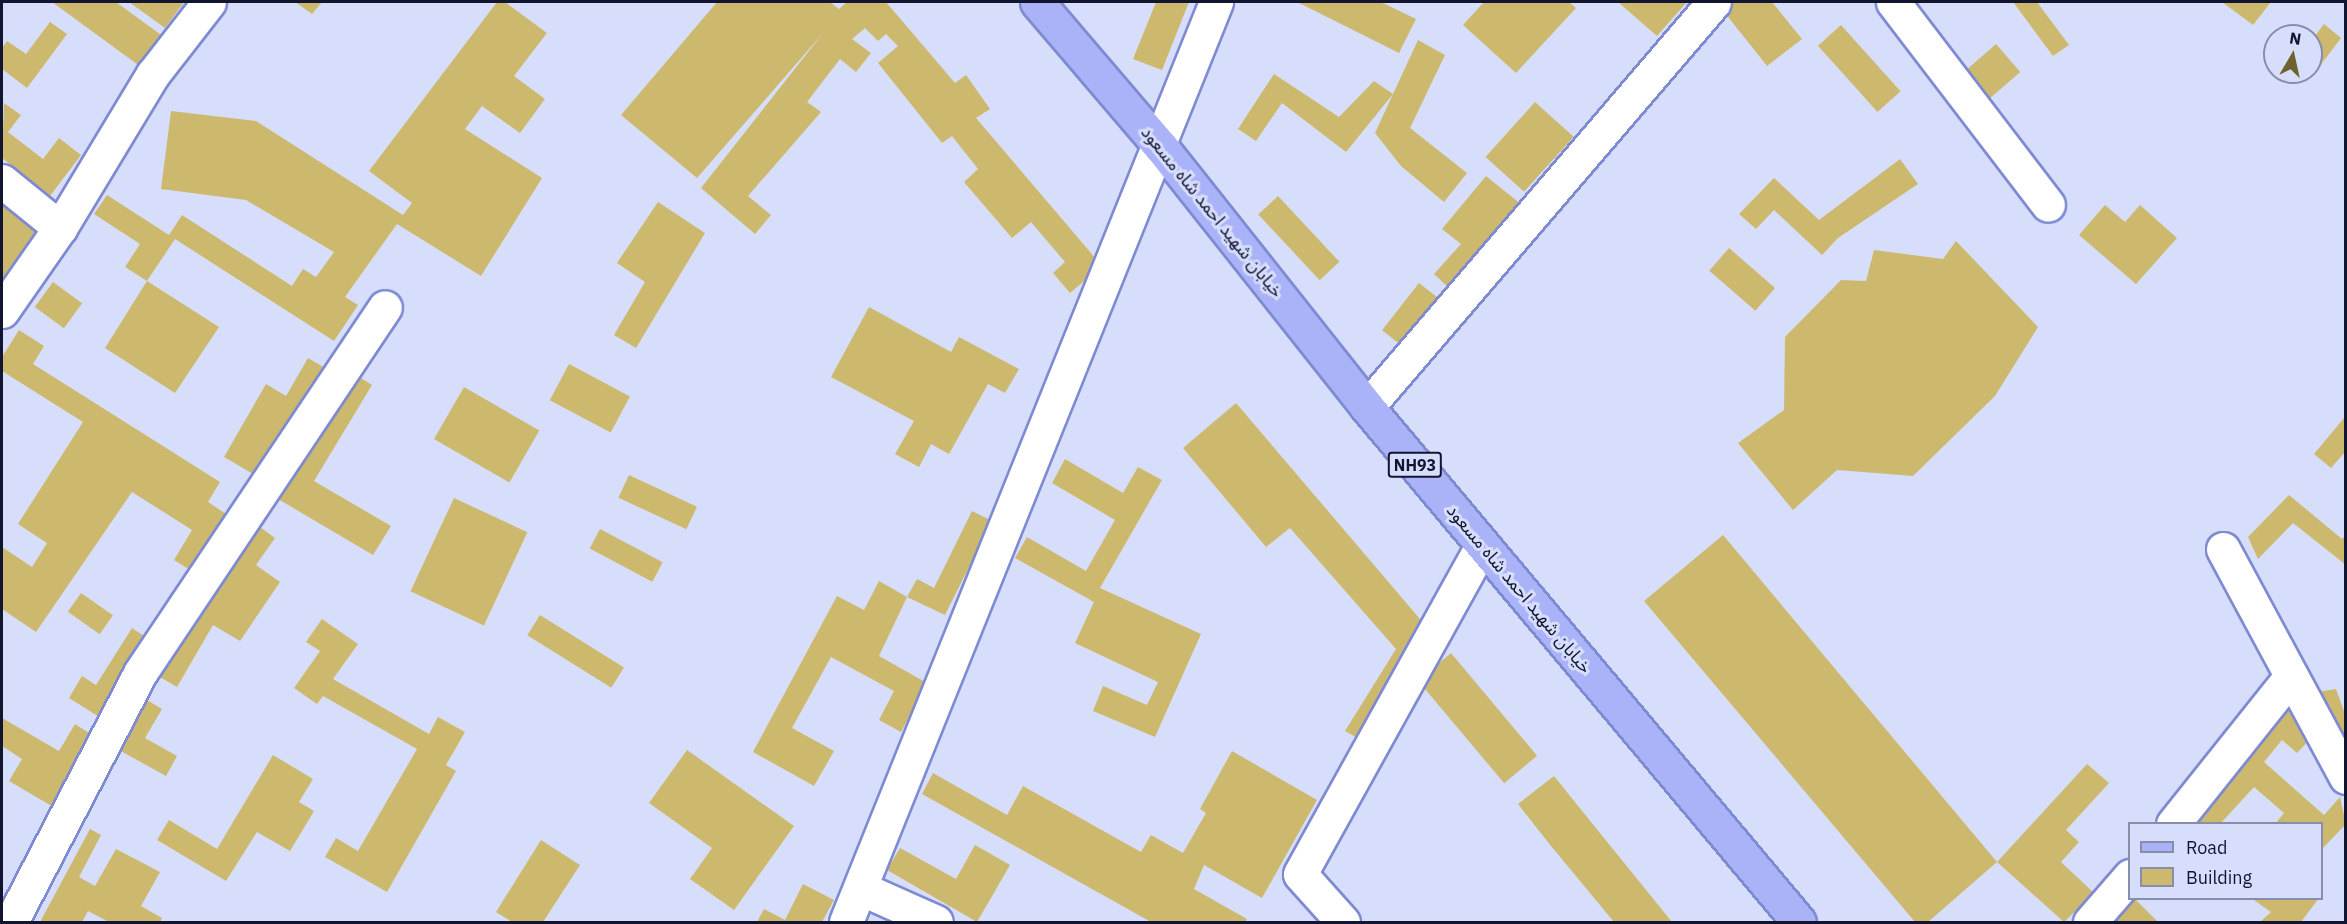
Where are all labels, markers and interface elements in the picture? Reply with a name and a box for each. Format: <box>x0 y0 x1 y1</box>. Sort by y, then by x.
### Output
north arrow <box>2263 24 2323 84</box>
text: N <box>2288 27 2303 49</box>
street label: خیابان شهید احمد شاه مسعود <box>1136 122 1288 302</box>
road number: NH93 <box>1386 452 1444 478</box>
street label: خیابان شهید احمد شاه مسعود <box>1442 500 1596 678</box>
legend <box>2128 822 2323 900</box>
text: Road <box>2186 836 2227 859</box>
text: Building <box>2186 866 2252 889</box>

